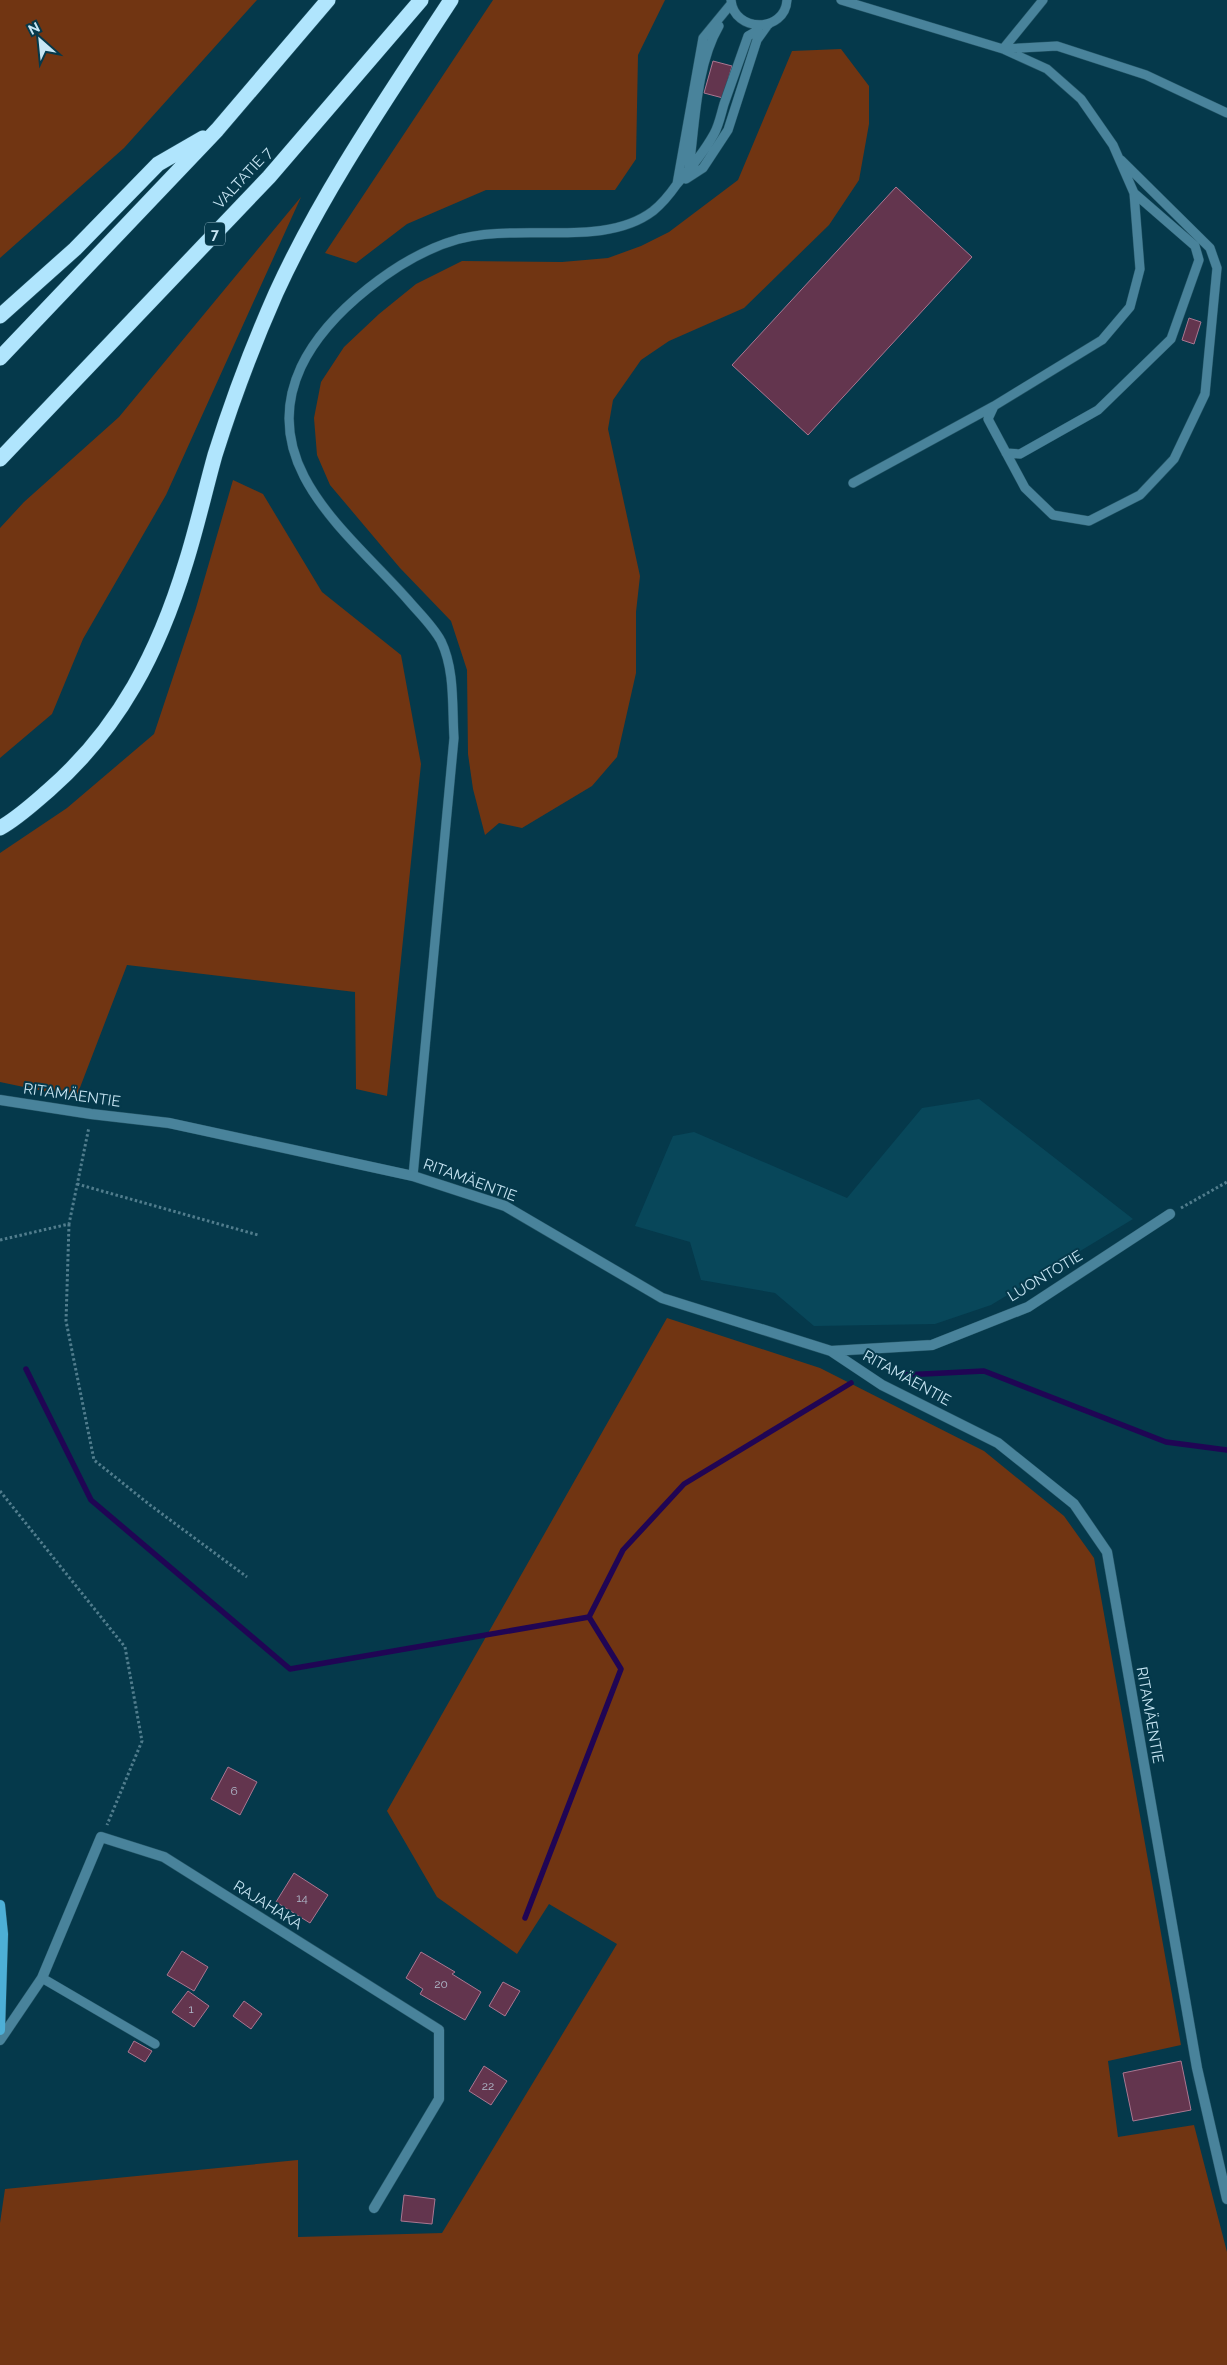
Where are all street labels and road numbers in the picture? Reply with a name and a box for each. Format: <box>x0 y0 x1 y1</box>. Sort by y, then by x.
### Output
street label: VALTATIE 7 <box>210 143 276 213</box>
road number: 7 <box>205 222 225 245</box>
street label: RITAMÄENTIE <box>22 1078 122 1111</box>
street label: RITAMÄENTIE <box>421 1154 519 1205</box>
street label: LUONTOTIE <box>1004 1247 1086 1305</box>
street label: RITAMÄENTIE <box>860 1346 955 1410</box>
street label: RITAMÄENTIE <box>1133 1665 1168 1765</box>
street label: RAJAHAKA <box>230 1877 306 1933</box>

